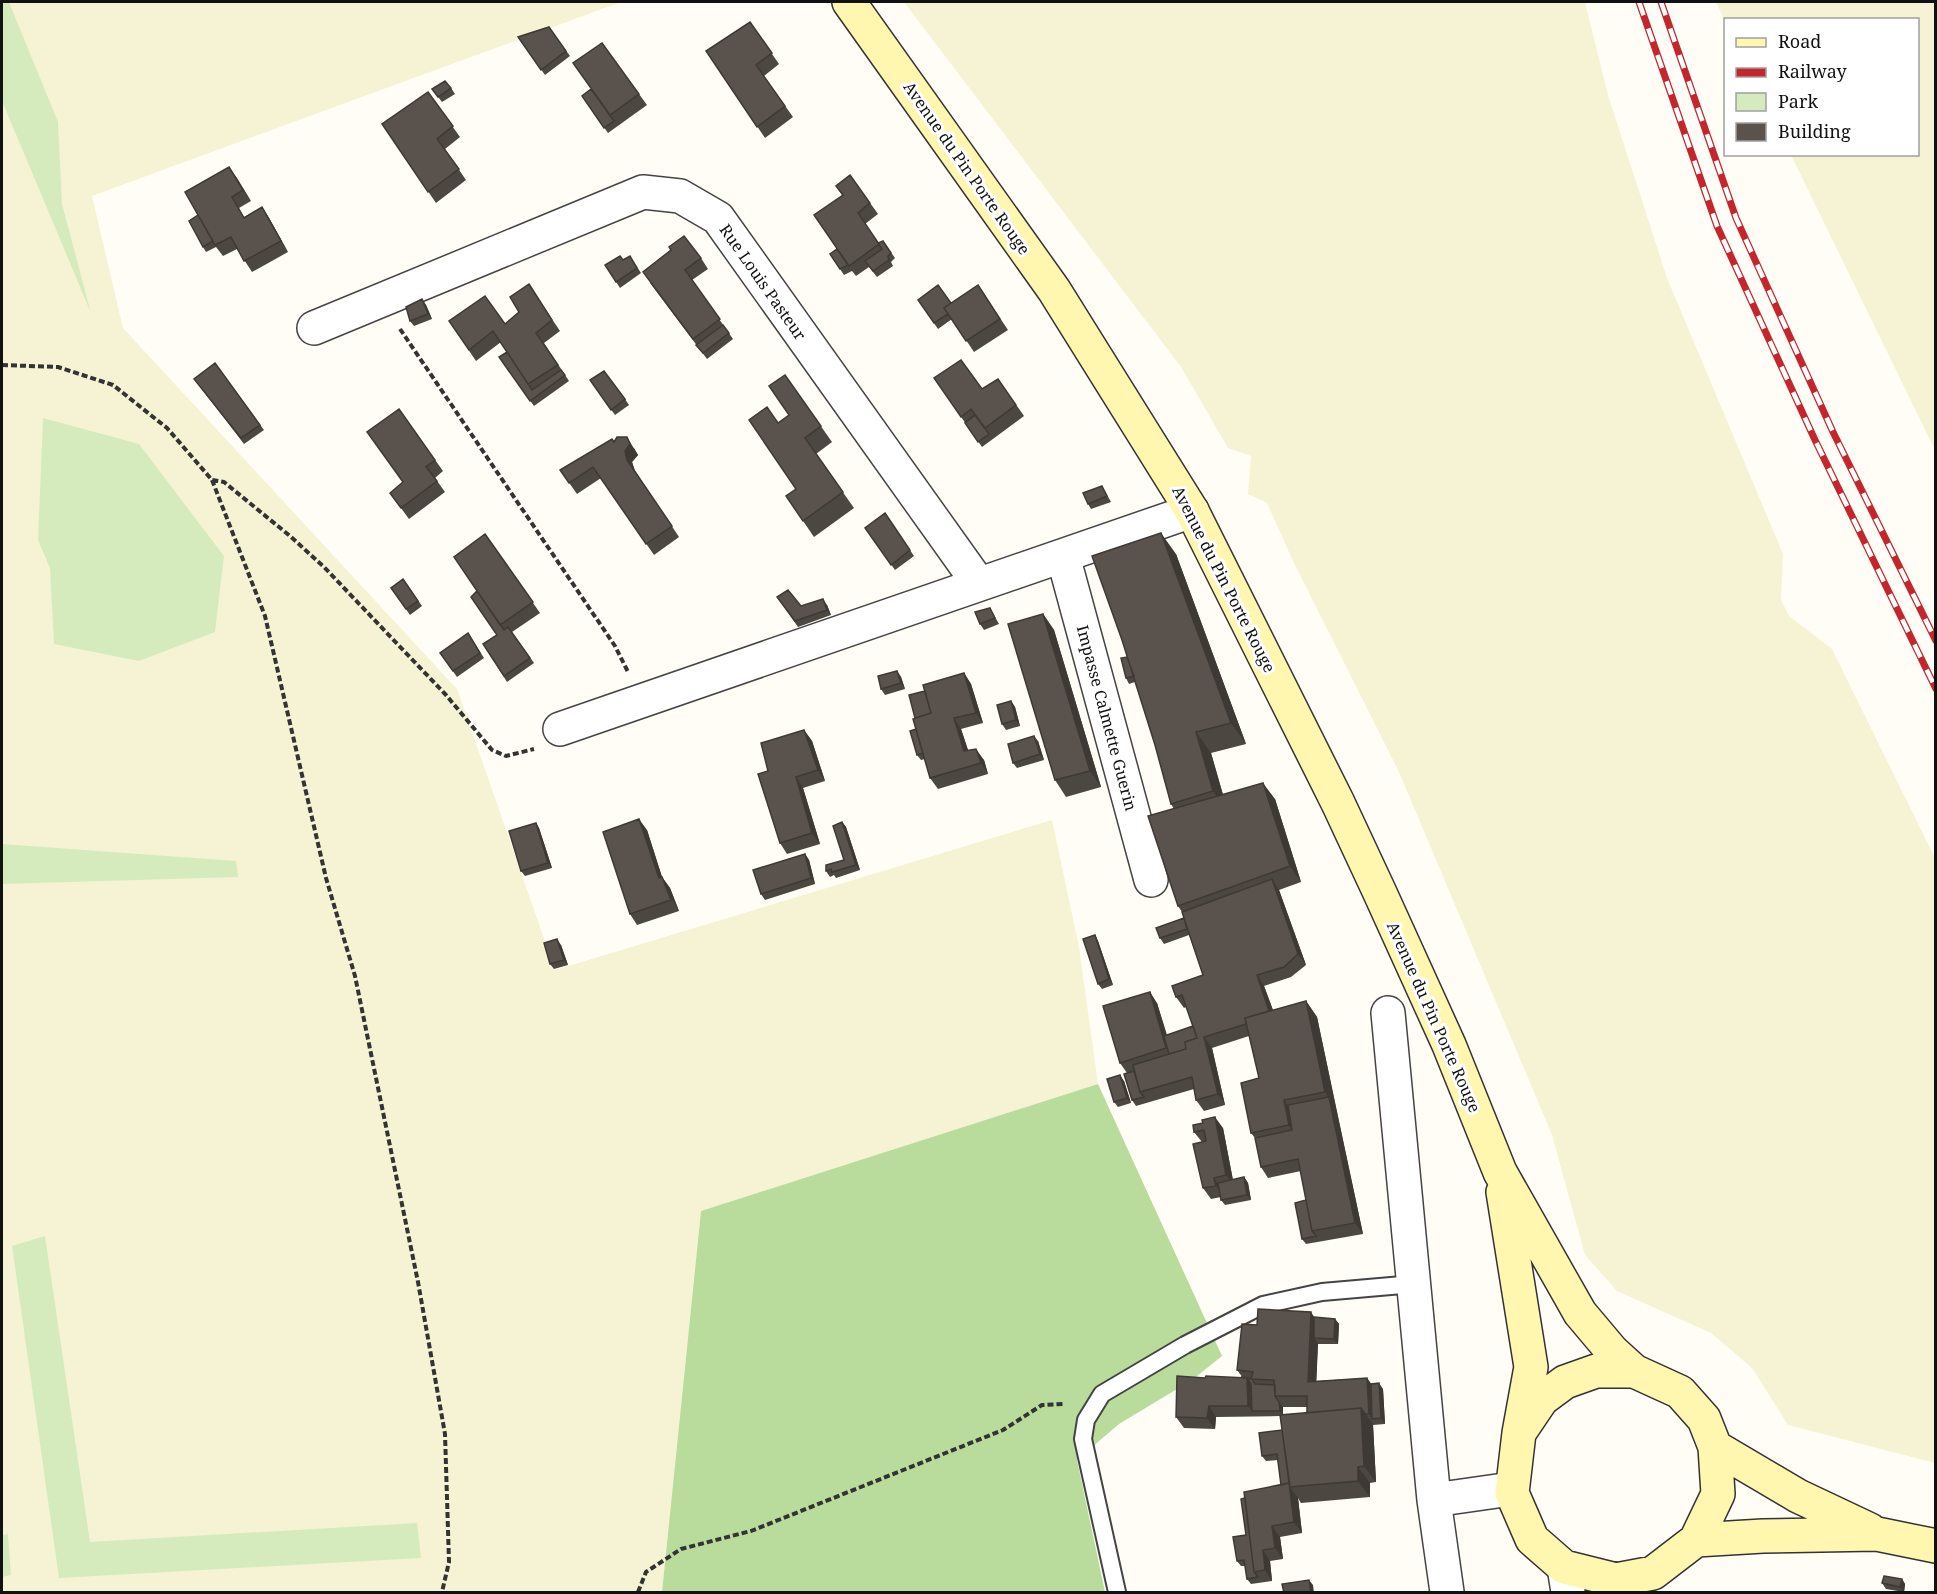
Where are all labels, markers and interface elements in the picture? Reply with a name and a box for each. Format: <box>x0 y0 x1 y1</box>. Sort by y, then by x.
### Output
legend <box>1724 18 1919 156</box>
text: Road <box>1778 29 1821 53</box>
text: Railway <box>1778 59 1848 83</box>
street label: Avenue du Pin Porte Rouge <box>899 77 1035 259</box>
text: Park <box>1778 89 1818 113</box>
text: Building <box>1778 119 1851 143</box>
street label: Rue Louis Pasteur <box>715 220 812 345</box>
street label: Avenue du Pin Porte Rouge <box>1167 482 1281 676</box>
street label: Impasse Calmette Guerin <box>1072 623 1142 813</box>
street label: Avenue du Pin Porte Rouge <box>1382 918 1486 1116</box>

